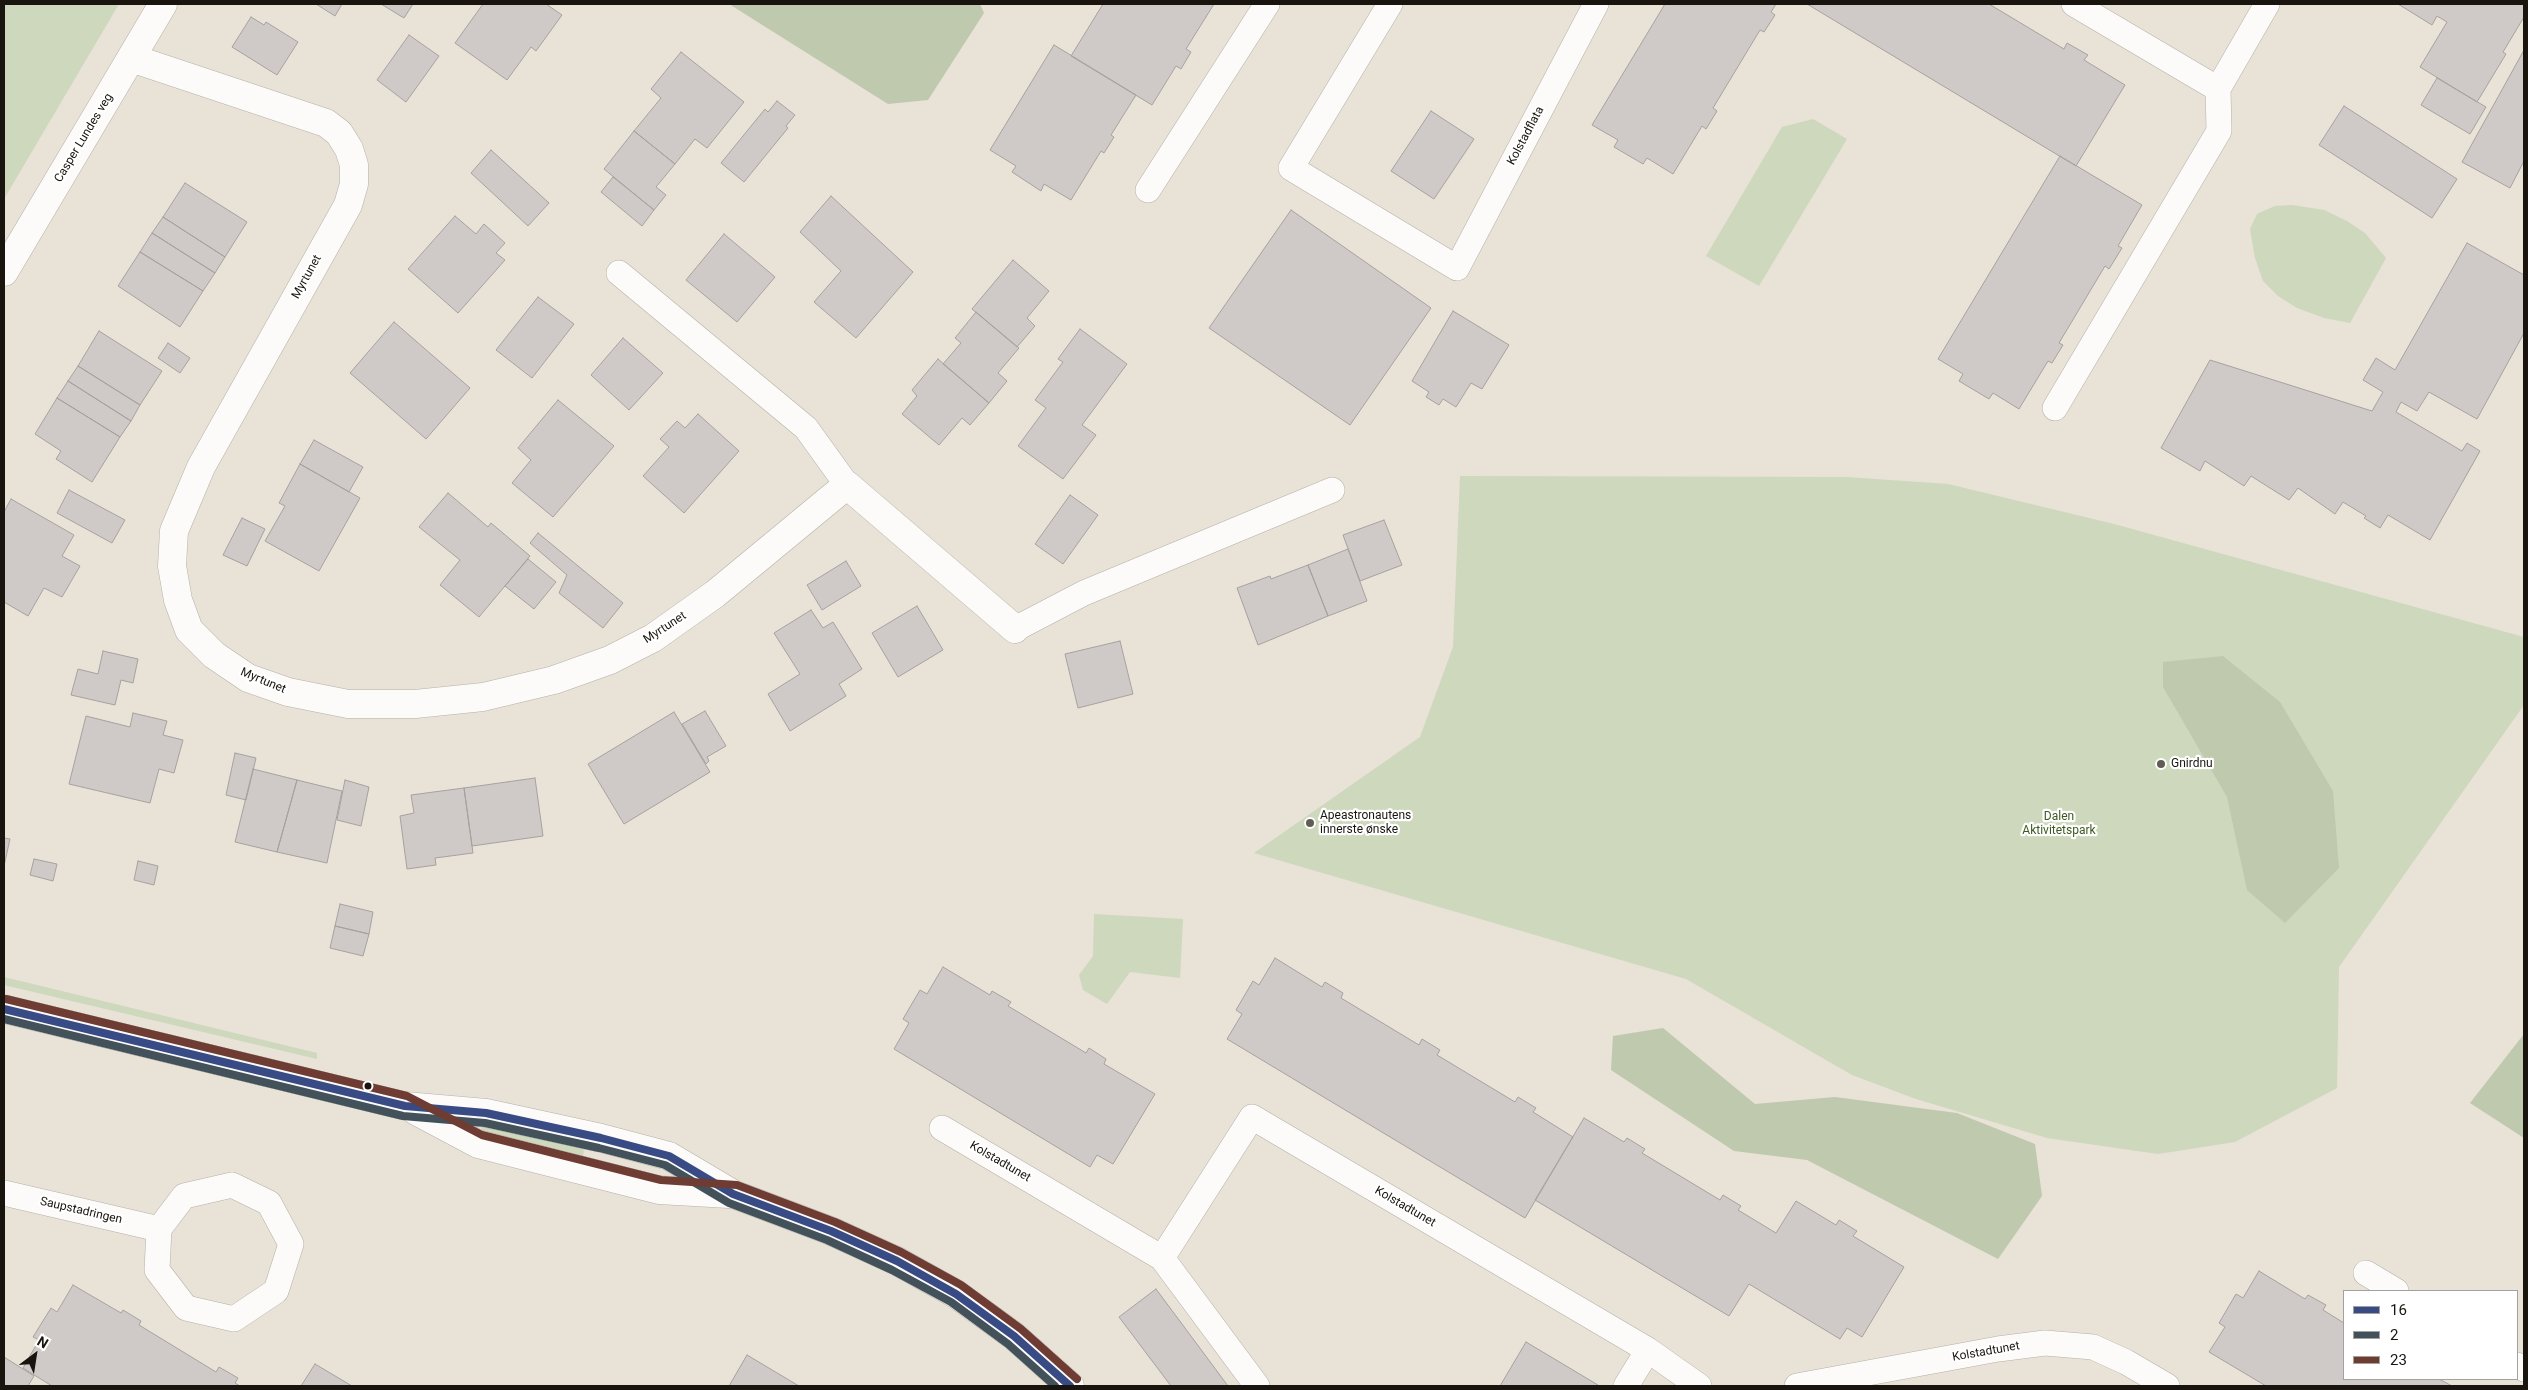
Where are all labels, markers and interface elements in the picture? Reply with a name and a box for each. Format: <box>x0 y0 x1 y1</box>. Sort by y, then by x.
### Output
street label: Casper Lundes veg <box>52 91 116 185</box>
street label: Kolstadflata <box>1505 104 1547 168</box>
street label: Myrtunet <box>289 253 325 301</box>
street label: Myrtunet <box>641 609 689 647</box>
street label: Myrtunet <box>238 665 288 697</box>
place label: Gnirdnu <box>2171 757 2213 771</box>
marker: Gnirdnu <box>2155 758 2167 770</box>
place label: Apeastronautens innerste ønske <box>1320 809 1411 837</box>
park label: Dalen Aktivitetspark <box>2022 810 2096 838</box>
marker: Apeastronautens innerste ønske <box>1304 817 1316 829</box>
unlabelled marker <box>363 1081 373 1091</box>
street label: Kolstadtunet <box>967 1139 1033 1185</box>
street label: Kolstadtunet <box>1372 1184 1438 1230</box>
street label: Saupstadringen <box>39 1195 123 1227</box>
legend <box>2343 1290 2518 1380</box>
text: 16 <box>2390 1301 2407 1319</box>
text: 2 <box>2390 1326 2398 1344</box>
north arrow <box>10 1330 60 1380</box>
text: N <box>34 1333 51 1352</box>
street label: Kolstadtunet <box>1951 1339 2021 1365</box>
text: 23 <box>2390 1351 2407 1369</box>

